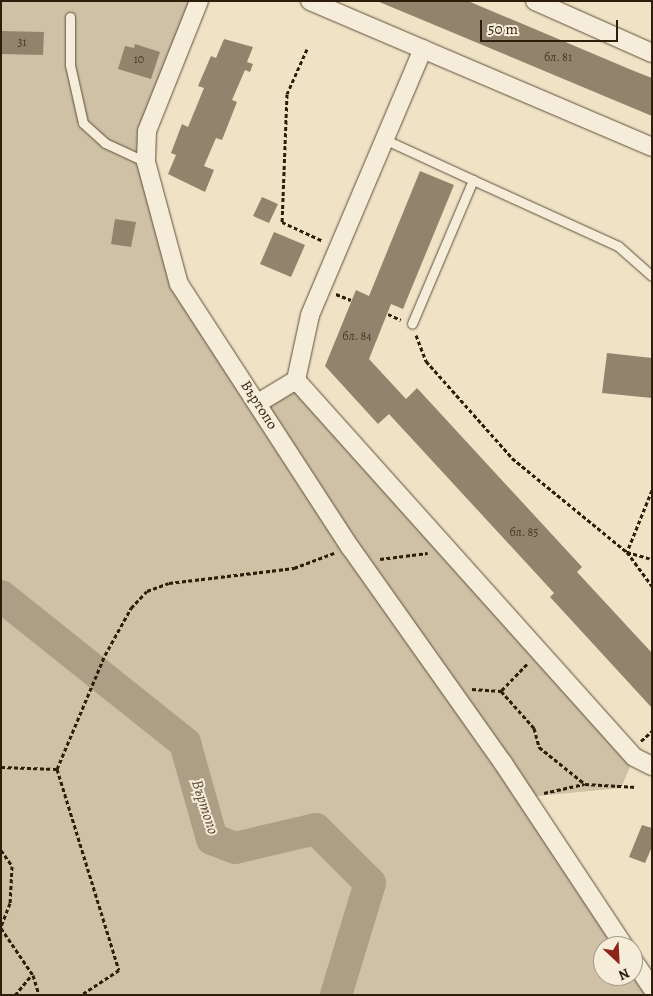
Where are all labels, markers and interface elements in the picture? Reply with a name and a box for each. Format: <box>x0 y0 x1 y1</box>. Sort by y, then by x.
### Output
scale bar <box>483 10 620 42</box>
text: 50 m <box>488 19 518 39</box>
house number: 31 <box>17 36 27 50</box>
house number: бл. 81 <box>544 51 572 65</box>
house number: 10 <box>134 53 144 67</box>
house number: бл. 84 <box>342 330 372 344</box>
street label: Въртопо <box>237 377 281 433</box>
house number: бл. 85 <box>509 526 539 540</box>
water label: Въртопо <box>187 777 223 837</box>
north arrow <box>593 936 643 986</box>
text: N <box>615 963 633 985</box>

